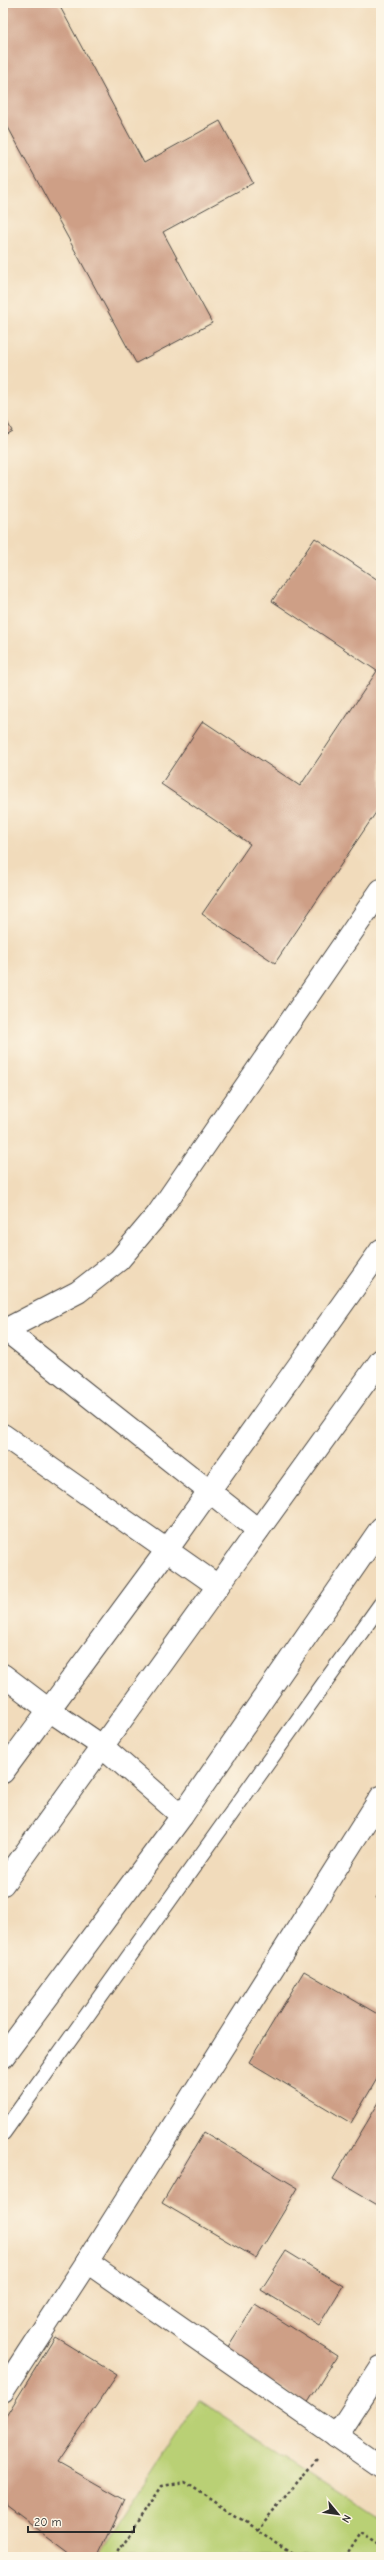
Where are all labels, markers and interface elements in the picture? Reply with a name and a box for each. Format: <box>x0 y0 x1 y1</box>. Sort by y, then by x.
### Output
north arrow <box>318 2494 358 2534</box>
scale bar <box>28 2508 134 2534</box>
text: N <box>339 2512 354 2525</box>
text: 20 m <box>34 2515 62 2529</box>

